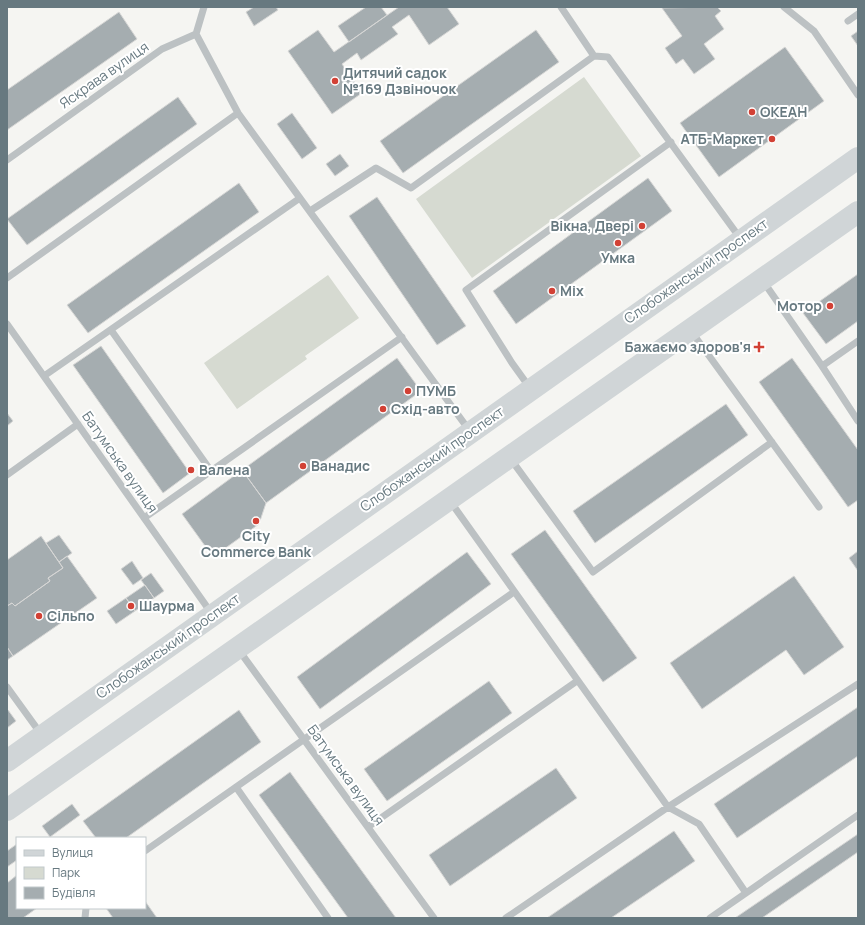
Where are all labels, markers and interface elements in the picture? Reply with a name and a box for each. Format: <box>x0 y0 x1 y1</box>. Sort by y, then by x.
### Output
street label: Яскрава вулиця <box>55 37 152 112</box>
place label: Дитячий садок №169 Дзвіночок <box>343 63 456 98</box>
marker: Дитячий садок №169 Дзвіночок <box>330 76 340 86</box>
place label: ОКЕАН <box>760 102 807 121</box>
marker: ОКЕАН <box>747 107 757 117</box>
place label: АТБ-Маркет <box>681 129 765 148</box>
marker: АТБ-Маркет <box>767 134 777 144</box>
street label: Слобожанський проспект <box>620 214 771 328</box>
place label: Вікна, Двері <box>551 216 634 235</box>
marker: Вікна, Двері <box>637 221 647 231</box>
marker: Умка <box>613 238 623 248</box>
place label: Умка <box>601 248 635 267</box>
place label: Mix <box>560 281 584 300</box>
marker: Mix <box>547 286 557 296</box>
place label: Мотор <box>777 296 822 315</box>
marker: Мотор <box>825 301 835 311</box>
place label: Бажаємо здоров'я <box>625 337 751 356</box>
marker: Бажаємо здоров'я <box>754 342 764 352</box>
place label: ПУМБ <box>416 381 456 400</box>
marker: ПУМБ <box>403 386 413 396</box>
place label: Схід-авто <box>391 399 460 418</box>
street label: Слобожанський проспект <box>356 402 507 516</box>
marker: Схід-авто <box>378 404 388 414</box>
street label: Батумська вулиця <box>78 407 163 516</box>
place label: Ванадис <box>311 456 370 475</box>
place label: Валена <box>199 460 250 479</box>
marker: Ванадис <box>298 461 308 471</box>
marker: Валена <box>186 465 196 475</box>
marker: City Commerce Bank <box>251 516 261 526</box>
place label: City Commerce Bank <box>201 526 312 561</box>
street label: Слобожанський проспект <box>92 589 243 703</box>
place label: Шаурма <box>139 596 195 615</box>
marker: Шаурма <box>126 601 136 611</box>
place label: Сільпо <box>47 606 95 625</box>
marker: Сільпо <box>34 611 44 621</box>
street label: Батумська вулиця <box>303 721 389 829</box>
legend <box>16 837 146 909</box>
text: Вулиця <box>52 844 93 861</box>
text: Парк <box>52 864 81 881</box>
text: Будівля <box>52 884 95 901</box>

